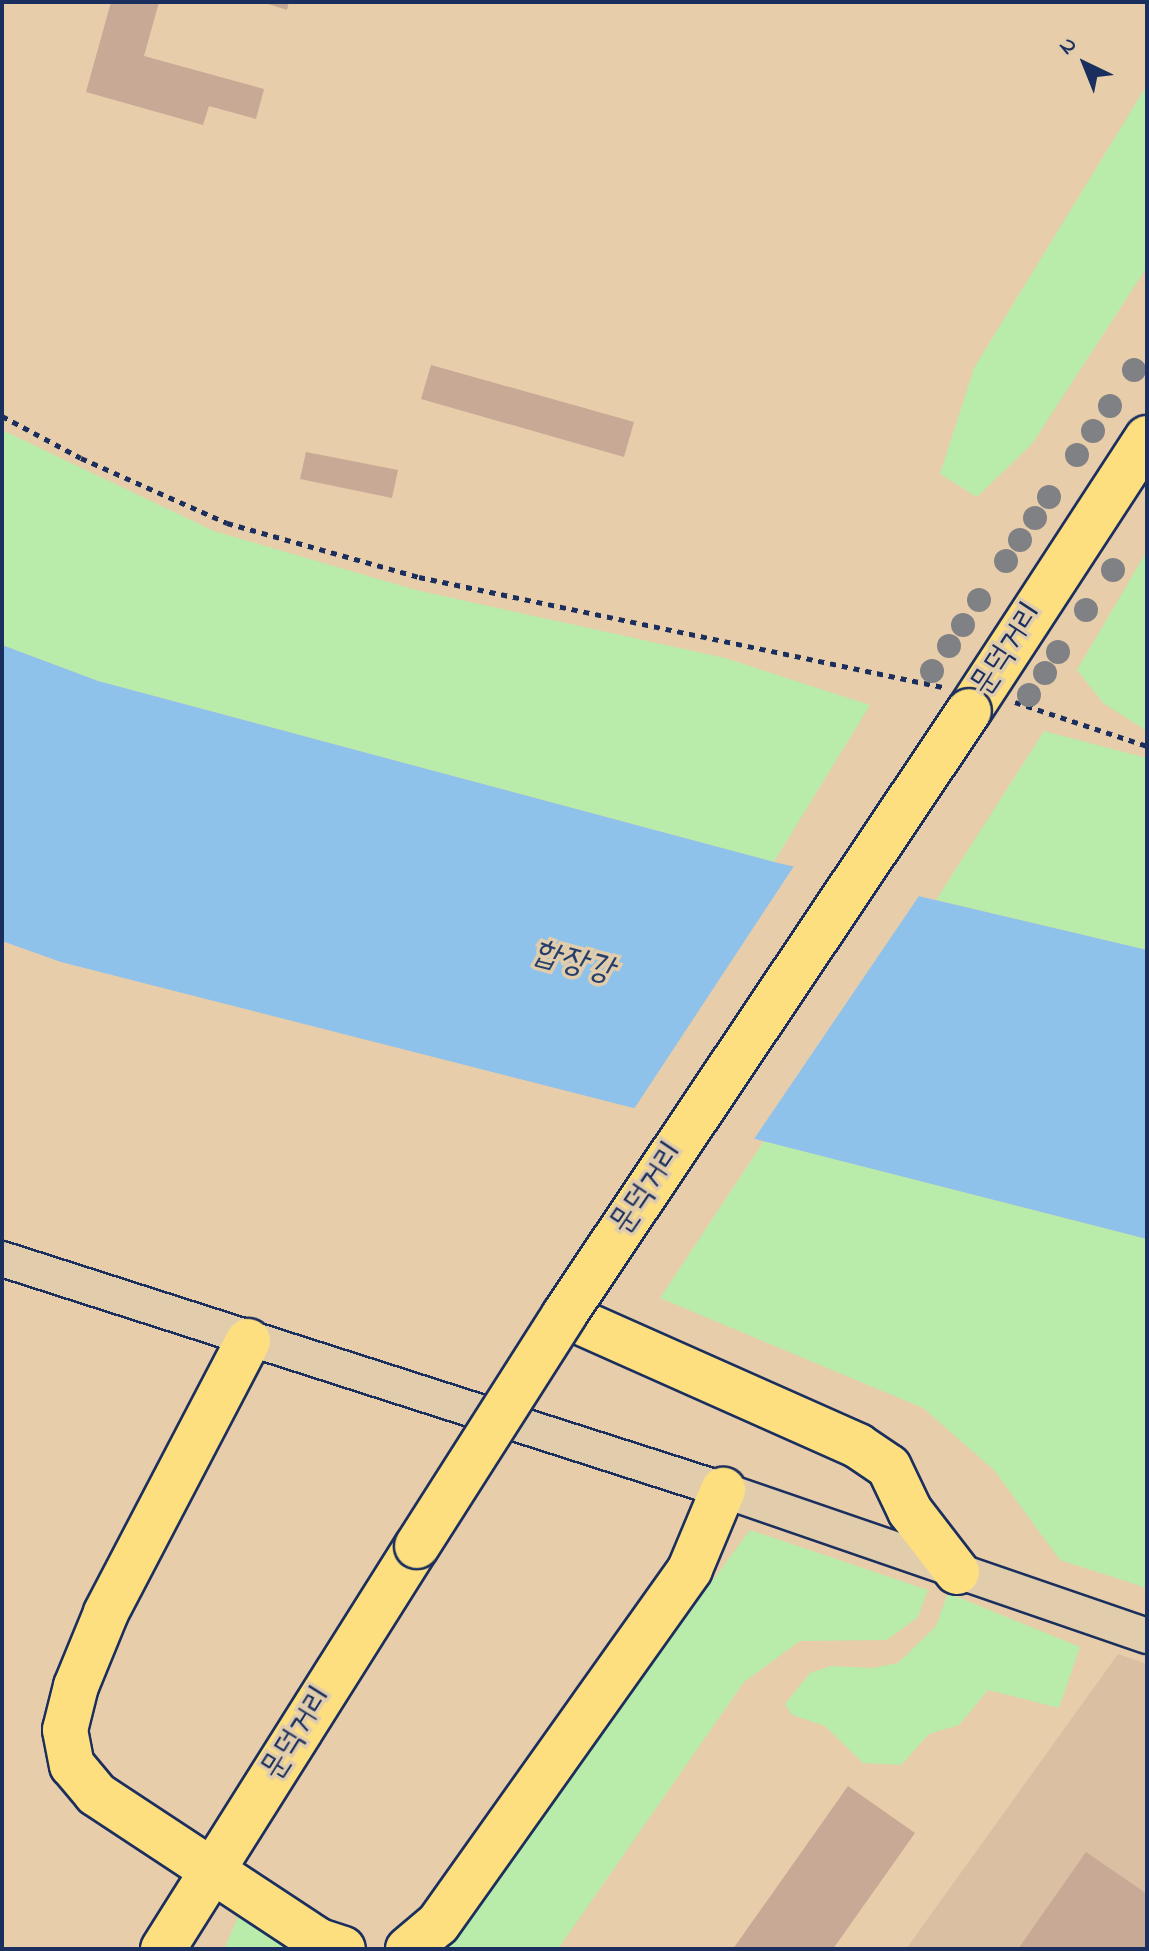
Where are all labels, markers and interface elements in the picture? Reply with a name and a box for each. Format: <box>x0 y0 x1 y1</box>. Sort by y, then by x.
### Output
north arrow <box>1045 24 1125 104</box>
text: N <box>1052 30 1085 63</box>
street label: 문덕거리 <box>964 596 1052 704</box>
water label: 합장강 <box>528 933 618 993</box>
street label: 문덕거리 <box>603 1136 693 1242</box>
street label: 문덕거리 <box>254 1680 342 1788</box>

